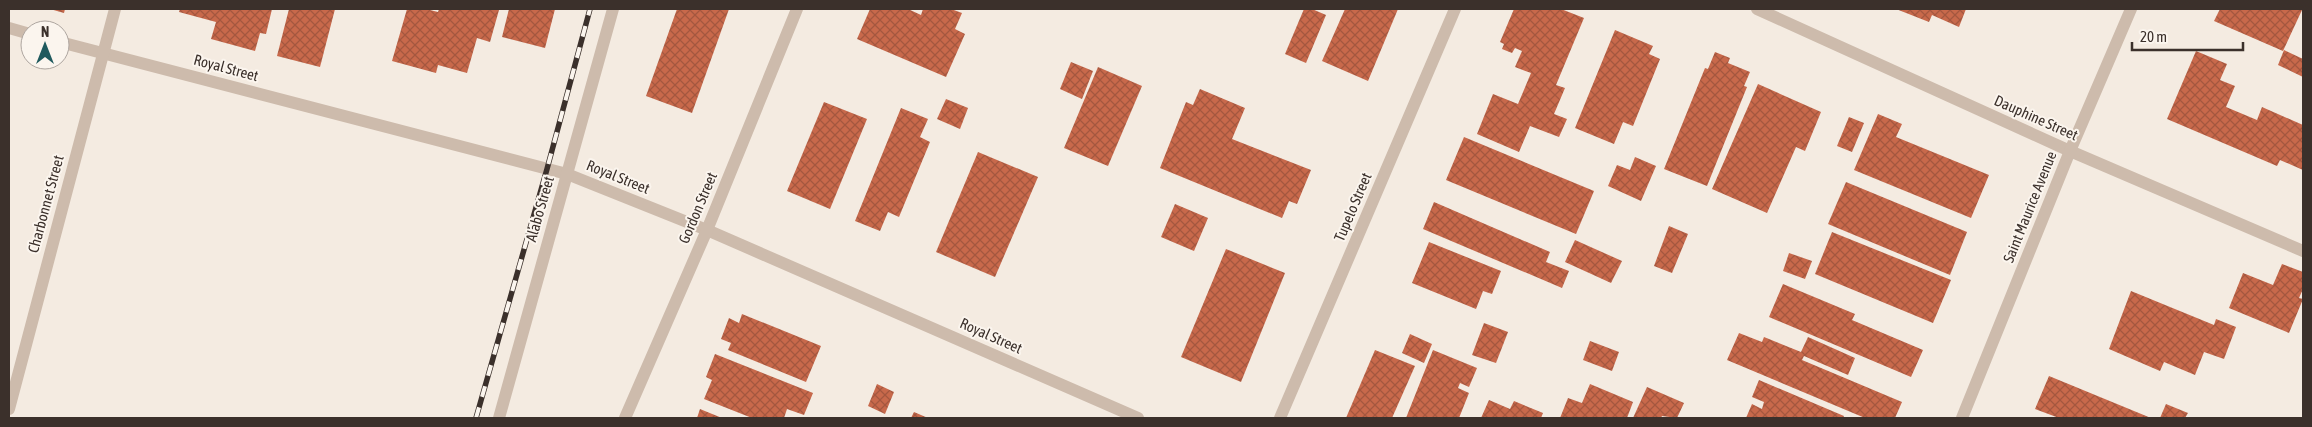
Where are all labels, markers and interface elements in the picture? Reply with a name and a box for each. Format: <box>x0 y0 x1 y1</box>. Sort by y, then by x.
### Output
north arrow <box>20 20 70 70</box>
scale bar <box>2132 20 2243 52</box>
text: N <box>41 24 49 40</box>
text: 20 m <box>2140 28 2167 45</box>
street label: Royal Street <box>192 51 260 84</box>
street label: Dauphine Street <box>1992 92 2081 144</box>
street label: Saint Maurice Avenue <box>1999 149 2060 265</box>
street label: Charbonnet Street <box>24 153 67 254</box>
street label: Royal Street <box>584 156 652 197</box>
street label: Gordon Street <box>675 170 720 246</box>
street label: Tupelo Street <box>1330 170 1375 244</box>
street label: Alabo Street <box>522 174 557 244</box>
street label: Royal Street <box>957 314 1025 357</box>

